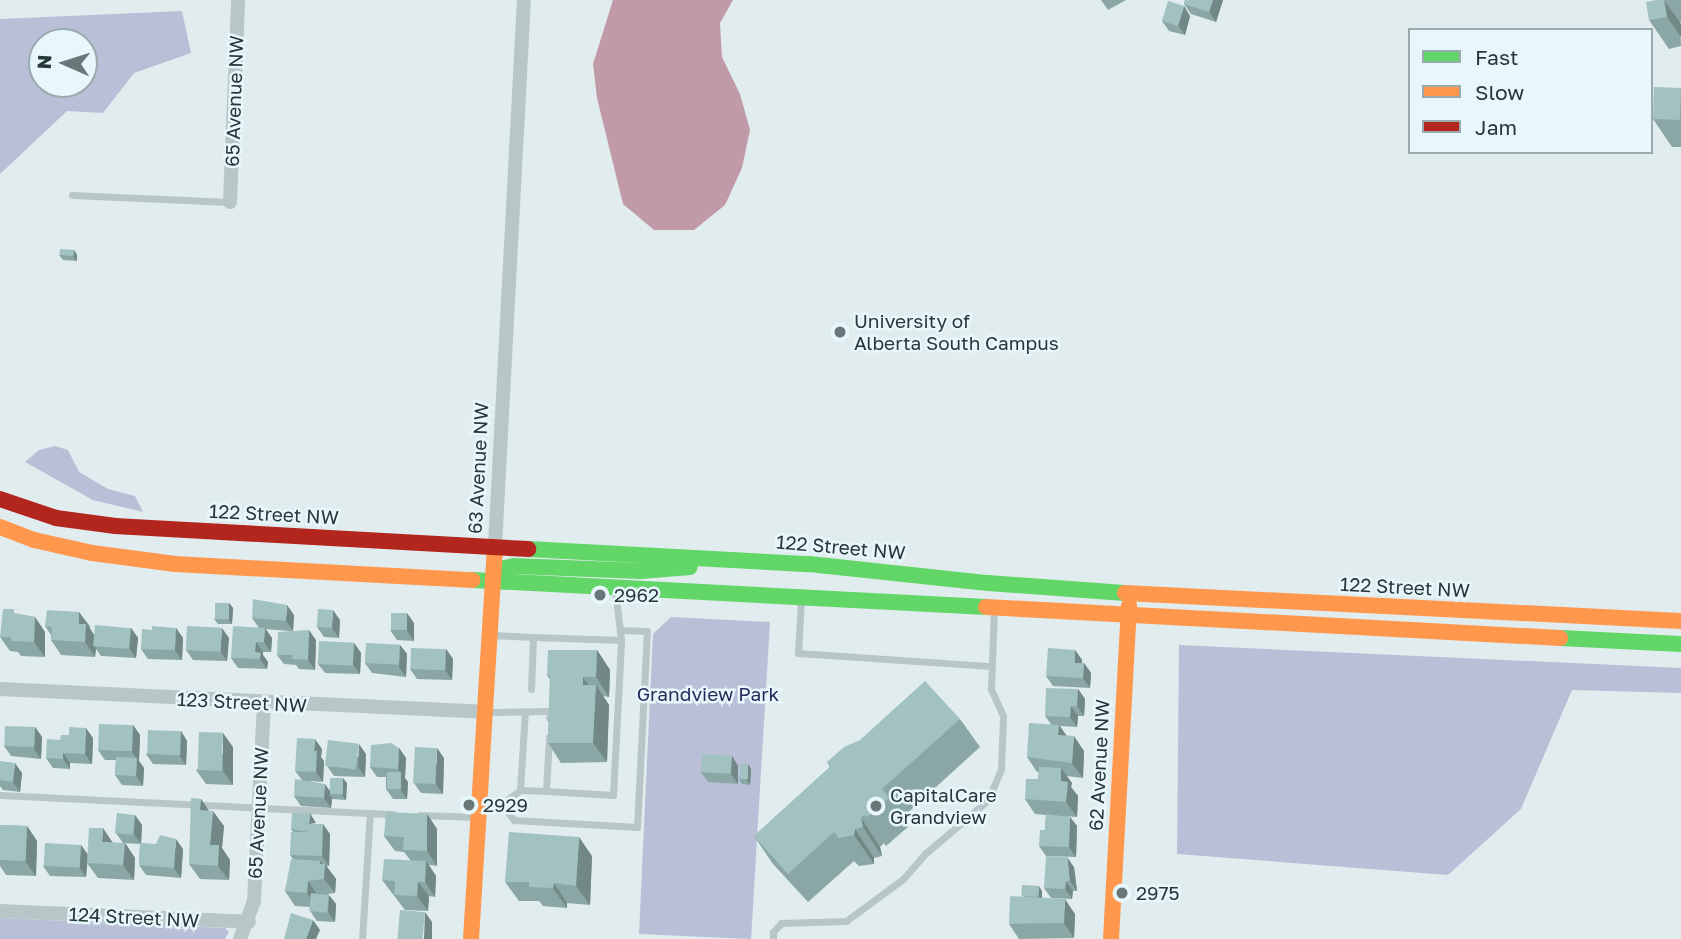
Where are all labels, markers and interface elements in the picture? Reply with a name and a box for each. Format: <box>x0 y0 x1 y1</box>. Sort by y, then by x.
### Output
north arrow <box>28 28 98 98</box>
legend <box>1408 28 1653 154</box>
street label: 65 Avenue NW <box>220 35 248 167</box>
text: Fast <box>1475 44 1518 70</box>
text: N <box>32 54 55 70</box>
text: Slow <box>1475 79 1524 105</box>
text: Jam <box>1475 114 1517 140</box>
place label: University of Alberta South Campus <box>854 310 1059 354</box>
marker: University of Alberta South Campus <box>832 324 848 340</box>
street label: 63 Avenue NW <box>463 402 493 534</box>
street label: 122 Street NW <box>209 499 339 529</box>
street label: 122 Street NW <box>775 530 907 564</box>
street label: 122 Street NW <box>1340 572 1470 602</box>
place label: 2962 <box>614 584 659 606</box>
marker: 2962 <box>592 587 608 603</box>
park label: Grandview Park <box>637 683 779 705</box>
street label: 123 Street NW <box>177 687 307 717</box>
street label: 62 Avenue NW <box>1084 699 1114 831</box>
street label: 65 Avenue NW <box>243 747 273 879</box>
place label: CapitalCare Grandview <box>890 784 997 828</box>
place label: 2929 <box>483 794 528 816</box>
marker: 2929 <box>461 797 477 813</box>
marker: CapitalCare Grandview <box>868 798 884 814</box>
place label: 2975 <box>1136 882 1180 904</box>
marker: 2975 <box>1114 885 1130 901</box>
street label: 124 Street NW <box>68 902 200 932</box>

